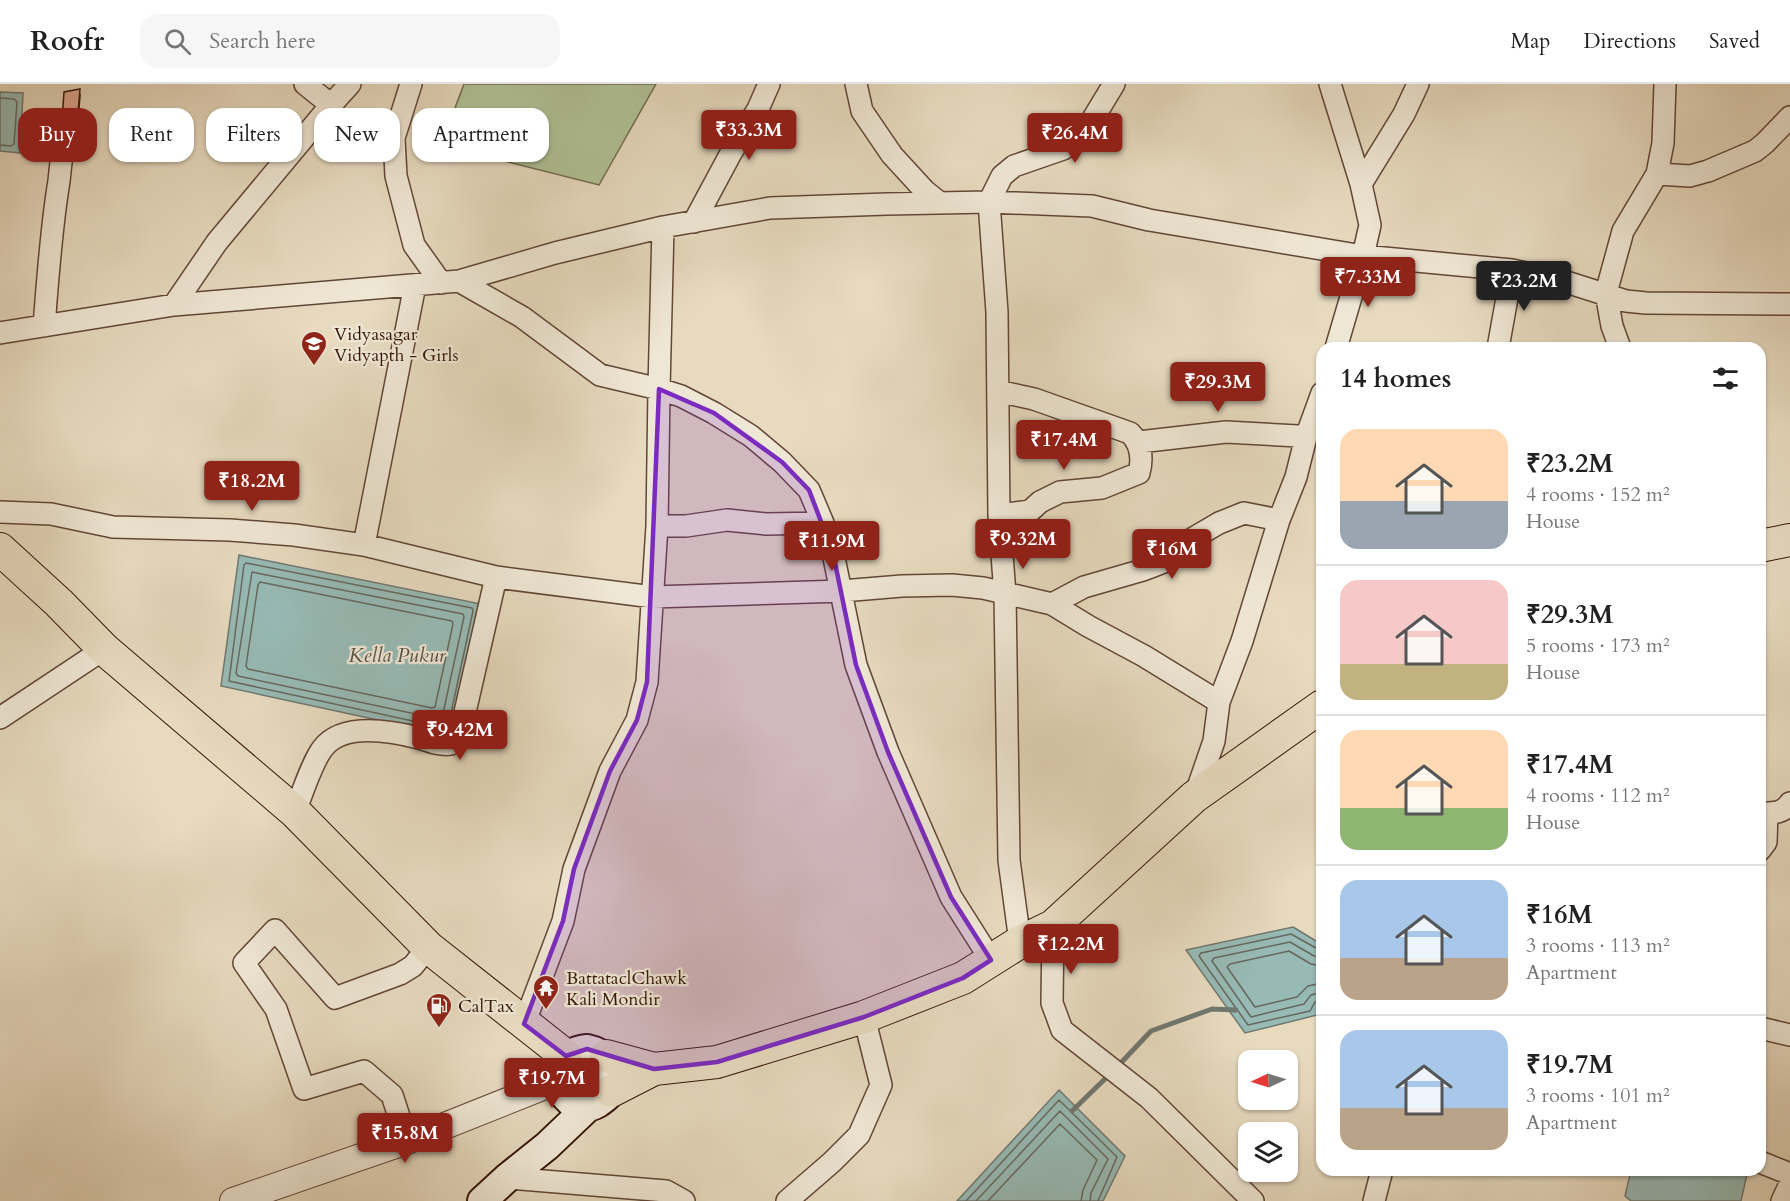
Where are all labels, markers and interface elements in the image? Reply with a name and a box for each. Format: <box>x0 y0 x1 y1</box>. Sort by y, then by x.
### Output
search box <box>140 14 560 68</box>
text: Roofr <box>30 22 104 60</box>
icon: search <box>161 25 194 58</box>
text: Search here <box>209 26 316 56</box>
text: Map <box>1510 27 1550 56</box>
text: Directions <box>1583 27 1676 56</box>
text: Saved <box>1709 27 1760 56</box>
chip: Buy <box>18 108 97 162</box>
chip: Rent <box>109 108 194 162</box>
chip: Filters <box>206 108 302 162</box>
chip: New <box>314 108 400 162</box>
chip: Apartment <box>412 108 549 162</box>
pin: ₹33.3M <box>700 110 798 161</box>
pin: ₹26.4M <box>1026 113 1124 164</box>
text: ₹33.3M <box>715 116 783 143</box>
text: ₹26.4M <box>1041 119 1109 146</box>
pin: ₹7.33M <box>1319 257 1417 308</box>
pin: ₹23.2M <box>1475 261 1573 312</box>
text: ₹7.33M <box>1334 263 1402 290</box>
text: ₹23.2M <box>1490 267 1558 294</box>
place label: Vidyasagar Vidyapth - Girls <box>334 322 458 368</box>
school or university icon: Vidyasagar Vidyapth - Girls <box>299 329 329 367</box>
text: 14 homes <box>1340 361 1451 396</box>
pin: ₹29.3M <box>1169 362 1267 413</box>
icon: filters <box>1709 362 1742 395</box>
text: ₹29.3M <box>1184 368 1252 395</box>
pin: ₹17.4M <box>1015 420 1113 471</box>
text: ₹17.4M <box>1030 426 1098 453</box>
text: ₹23.2M <box>1526 446 1614 481</box>
icon: home <box>1388 453 1460 525</box>
pin: ₹18.2M <box>203 461 301 512</box>
text: ₹18.2M <box>218 467 286 494</box>
text: 4 rooms · 152 m² <box>1526 481 1670 508</box>
text: House <box>1526 508 1580 535</box>
pin: ₹9.32M <box>974 519 1072 570</box>
pin: ₹11.9M <box>783 521 881 572</box>
text: ₹9.32M <box>989 525 1057 552</box>
text: ₹11.9M <box>798 527 866 554</box>
pin: ₹16M <box>1136 529 1208 580</box>
text: ₹16M <box>1146 535 1198 562</box>
text: ₹29.3M <box>1526 597 1614 632</box>
icon: home <box>1388 604 1460 676</box>
text: 5 rooms · 173 m² <box>1526 632 1670 659</box>
water label: Kella Pukur <box>349 642 447 669</box>
text: House <box>1526 659 1580 686</box>
pin: ₹9.42M <box>411 710 509 761</box>
text: ₹9.42M <box>426 716 494 743</box>
text: ₹17.4M <box>1526 747 1614 782</box>
icon: home <box>1388 754 1460 826</box>
text: 4 rooms · 112 m² <box>1526 782 1670 809</box>
text: House <box>1526 809 1580 836</box>
text: ₹16M <box>1526 897 1593 932</box>
icon: home <box>1388 904 1460 976</box>
pin: ₹12.2M <box>1022 924 1120 975</box>
text: ₹12.2M <box>1037 930 1105 957</box>
text: 3 rooms · 113 m² <box>1526 932 1670 959</box>
text: Apartment <box>1526 959 1617 986</box>
place label: BattataclChawk Kali Mondir <box>566 966 687 1012</box>
temple icon: BattataclChawk Kali Mondir <box>531 973 561 1011</box>
fuel station icon: CalTax <box>424 991 454 1029</box>
place label: CalTax <box>458 994 514 1019</box>
text: ₹19.7M <box>1526 1047 1614 1082</box>
north arrow <box>1238 1050 1298 1110</box>
map controls <box>1238 1050 1298 1182</box>
icon: home <box>1388 1054 1460 1126</box>
pin: ₹19.7M <box>503 1058 601 1109</box>
text: ₹19.7M <box>518 1064 586 1091</box>
text: 3 rooms · 101 m² <box>1526 1082 1670 1109</box>
text: Apartment <box>1526 1109 1617 1136</box>
pin: ₹15.8M <box>356 1113 454 1164</box>
text: ₹15.8M <box>371 1119 439 1146</box>
button: layers <box>1238 1122 1298 1182</box>

